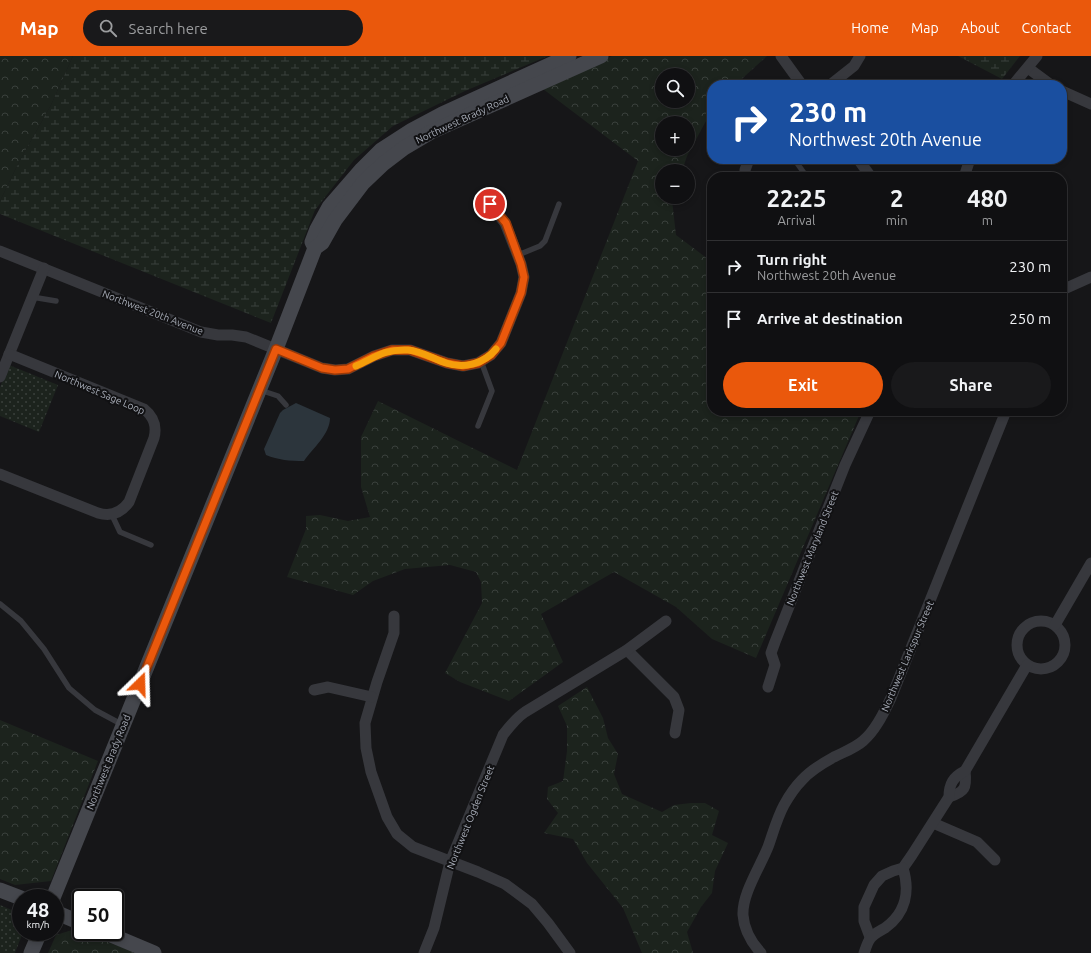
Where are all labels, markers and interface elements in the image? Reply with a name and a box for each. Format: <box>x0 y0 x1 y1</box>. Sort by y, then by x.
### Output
search box <box>83 10 363 46</box>
text: Map <box>20 17 59 39</box>
icon: search <box>97 17 119 39</box>
text: Search here <box>129 20 208 37</box>
text: Home <box>851 20 889 36</box>
text: Map <box>911 20 939 36</box>
text: About <box>961 20 1000 36</box>
text: Contact <box>1022 20 1071 36</box>
map controls <box>655 68 695 204</box>
button: search <box>655 68 695 108</box>
street label: Northwest Brady Road <box>414 93 511 146</box>
icon: right <box>723 96 775 148</box>
text: 230 m <box>789 96 867 127</box>
button: + <box>655 116 695 156</box>
text: Northwest 20th Avenue <box>789 129 982 149</box>
button: − <box>655 164 695 204</box>
text: 22:25 <box>766 185 826 212</box>
text: 2 <box>890 185 903 212</box>
text: 480 <box>967 185 1008 212</box>
pin <box>473 187 507 221</box>
icon: arrive <box>479 193 501 215</box>
text: Arrival <box>777 213 815 227</box>
text: min <box>886 213 908 227</box>
text: m <box>982 213 993 227</box>
text: Turn right <box>757 251 827 268</box>
icon: right <box>723 256 745 278</box>
text: 230 m <box>1009 258 1051 275</box>
text: Northwest 20th Avenue <box>757 268 896 282</box>
street label: Northwest 20th Avenue <box>101 288 205 337</box>
icon: arrive <box>723 308 745 330</box>
text: Arrive at destination <box>757 310 903 327</box>
text: 250 m <box>1009 310 1051 327</box>
button: Exit <box>723 362 883 408</box>
button: Share <box>891 362 1051 408</box>
street label: Northwest Sage Loop <box>53 368 147 416</box>
street label: Northwest Maryland Street <box>784 489 841 607</box>
street label: Northwest Larkspur Street <box>879 599 936 713</box>
position arrow <box>119 663 161 705</box>
street label: Northwest Brady Road <box>84 713 133 811</box>
street label: Northwest Ogden Street <box>445 764 496 871</box>
speed limit sign: 50 <box>72 889 124 941</box>
text: 48 <box>27 898 49 921</box>
text: km/h <box>26 919 50 930</box>

